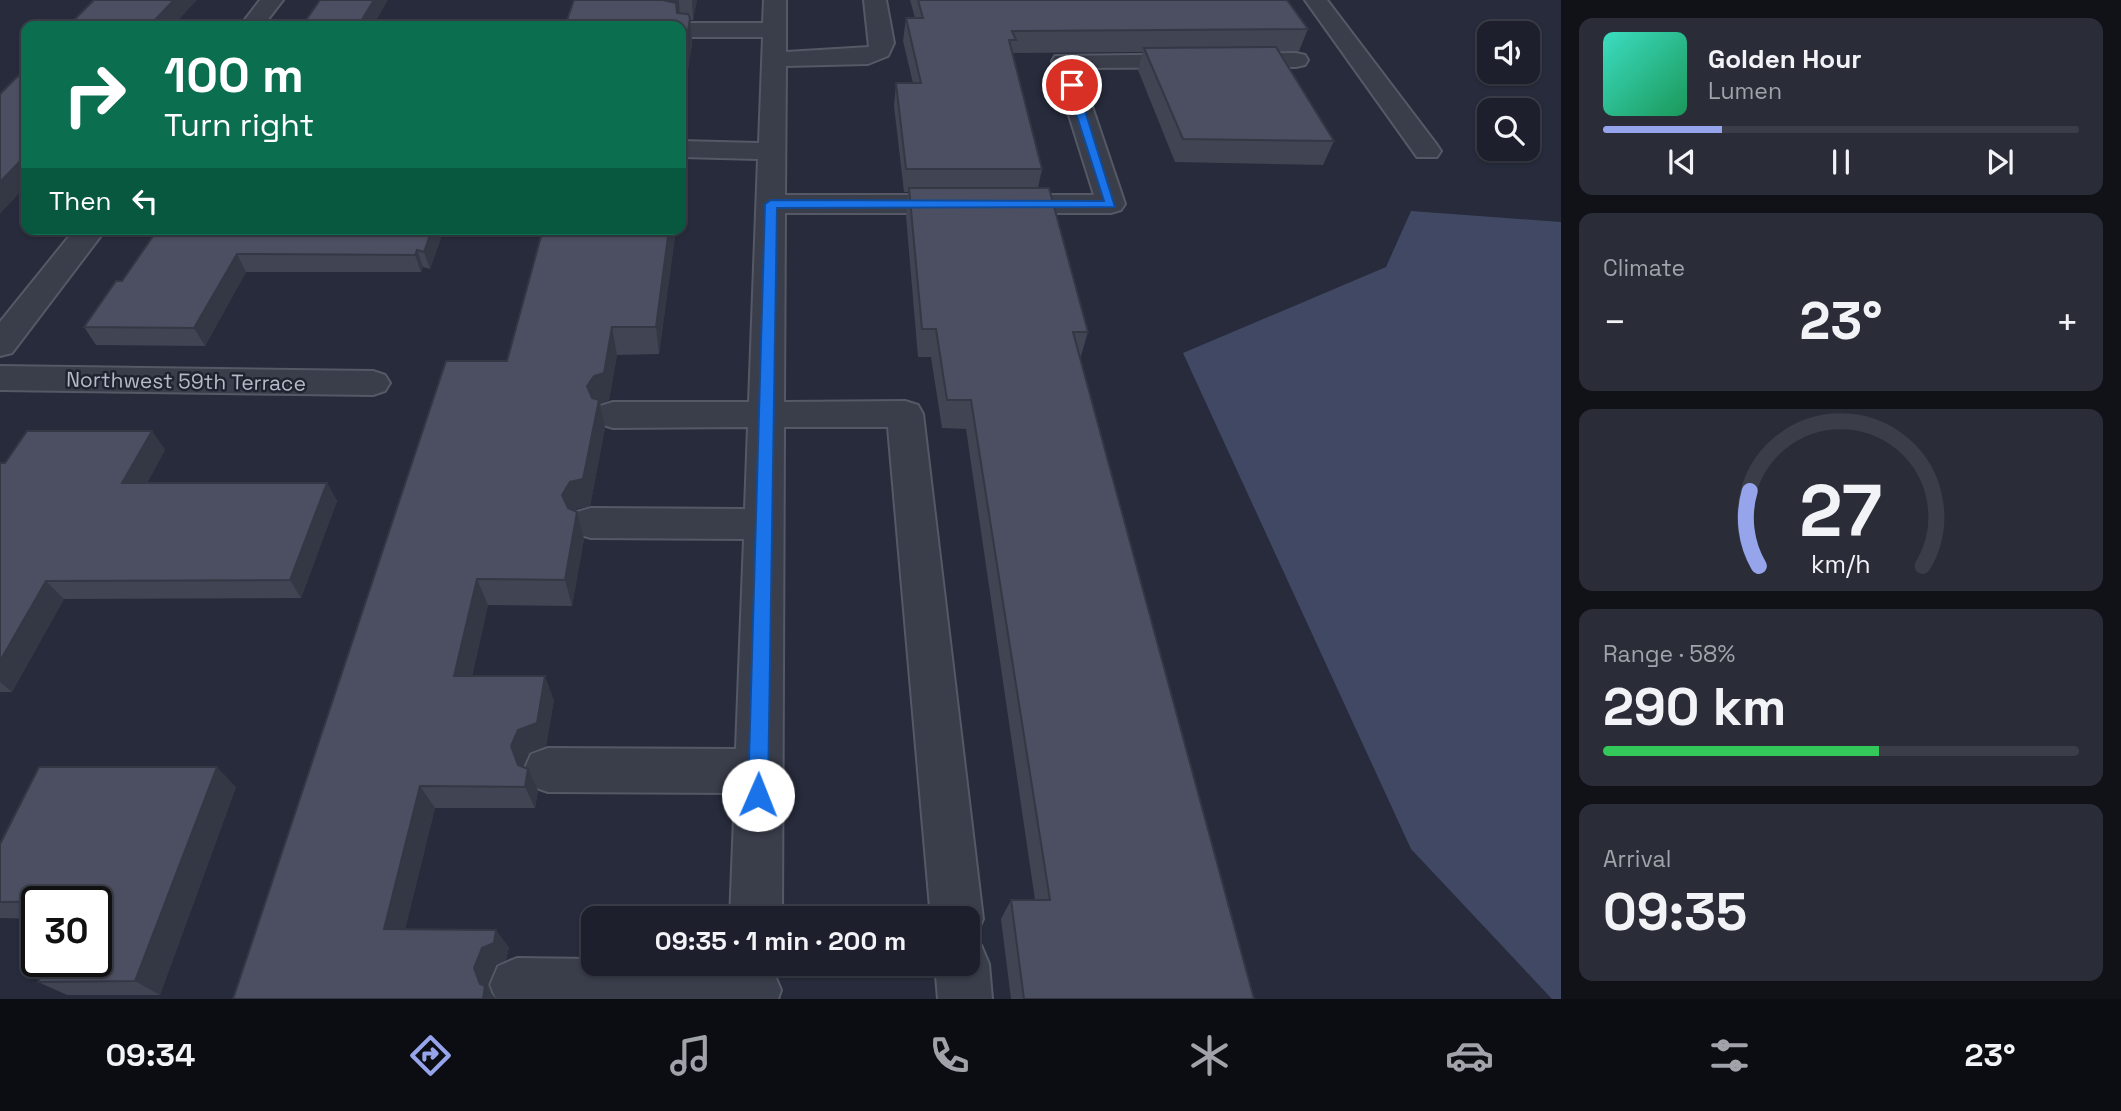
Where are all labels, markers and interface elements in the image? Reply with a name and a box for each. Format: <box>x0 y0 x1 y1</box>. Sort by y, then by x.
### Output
map controls <box>1477 21 1540 161</box>
button: sound <box>1477 21 1540 84</box>
text: Golden Hour <box>1708 42 1862 76</box>
text: 100 m <box>164 44 304 106</box>
icon: right <box>49 49 140 140</box>
pin <box>1042 55 1102 115</box>
icon: arrive <box>1053 66 1091 104</box>
text: Lumen <box>1708 76 1782 106</box>
button: search <box>1477 98 1540 161</box>
text: Turn right <box>164 105 314 145</box>
icon: previous <box>1663 143 1701 181</box>
icon: pause <box>1822 143 1860 181</box>
icon: next <box>1981 143 2019 181</box>
icon: left <box>126 182 164 220</box>
text: Then <box>49 184 112 218</box>
text: Climate <box>1603 253 1685 283</box>
text: 23° <box>1800 288 1883 354</box>
text: − <box>1603 298 1627 346</box>
text: + <box>2055 298 2079 346</box>
street label: Northwest 59th Terrace <box>66 365 306 397</box>
text: 27 <box>1800 464 1882 557</box>
text: km/h <box>1811 547 1871 579</box>
text: Range · 58% <box>1603 639 1735 669</box>
text: 290 km <box>1603 674 1786 740</box>
position arrow <box>721 758 795 832</box>
text: Arrival <box>1603 844 1671 874</box>
text: 09:35 <box>1603 879 1747 945</box>
speed limit sign: 30 <box>21 886 112 977</box>
text: 09:35 · 1 min · 200 m <box>655 924 906 958</box>
icon: directions <box>406 1031 455 1080</box>
icon: music <box>666 1031 715 1080</box>
icon: phone <box>925 1031 974 1080</box>
icon: climate <box>1185 1031 1234 1080</box>
icon: car <box>1445 1031 1494 1080</box>
icon: filters <box>1705 1031 1754 1080</box>
text: 09:34 <box>105 1035 195 1075</box>
text: 23° <box>1964 1035 2016 1075</box>

